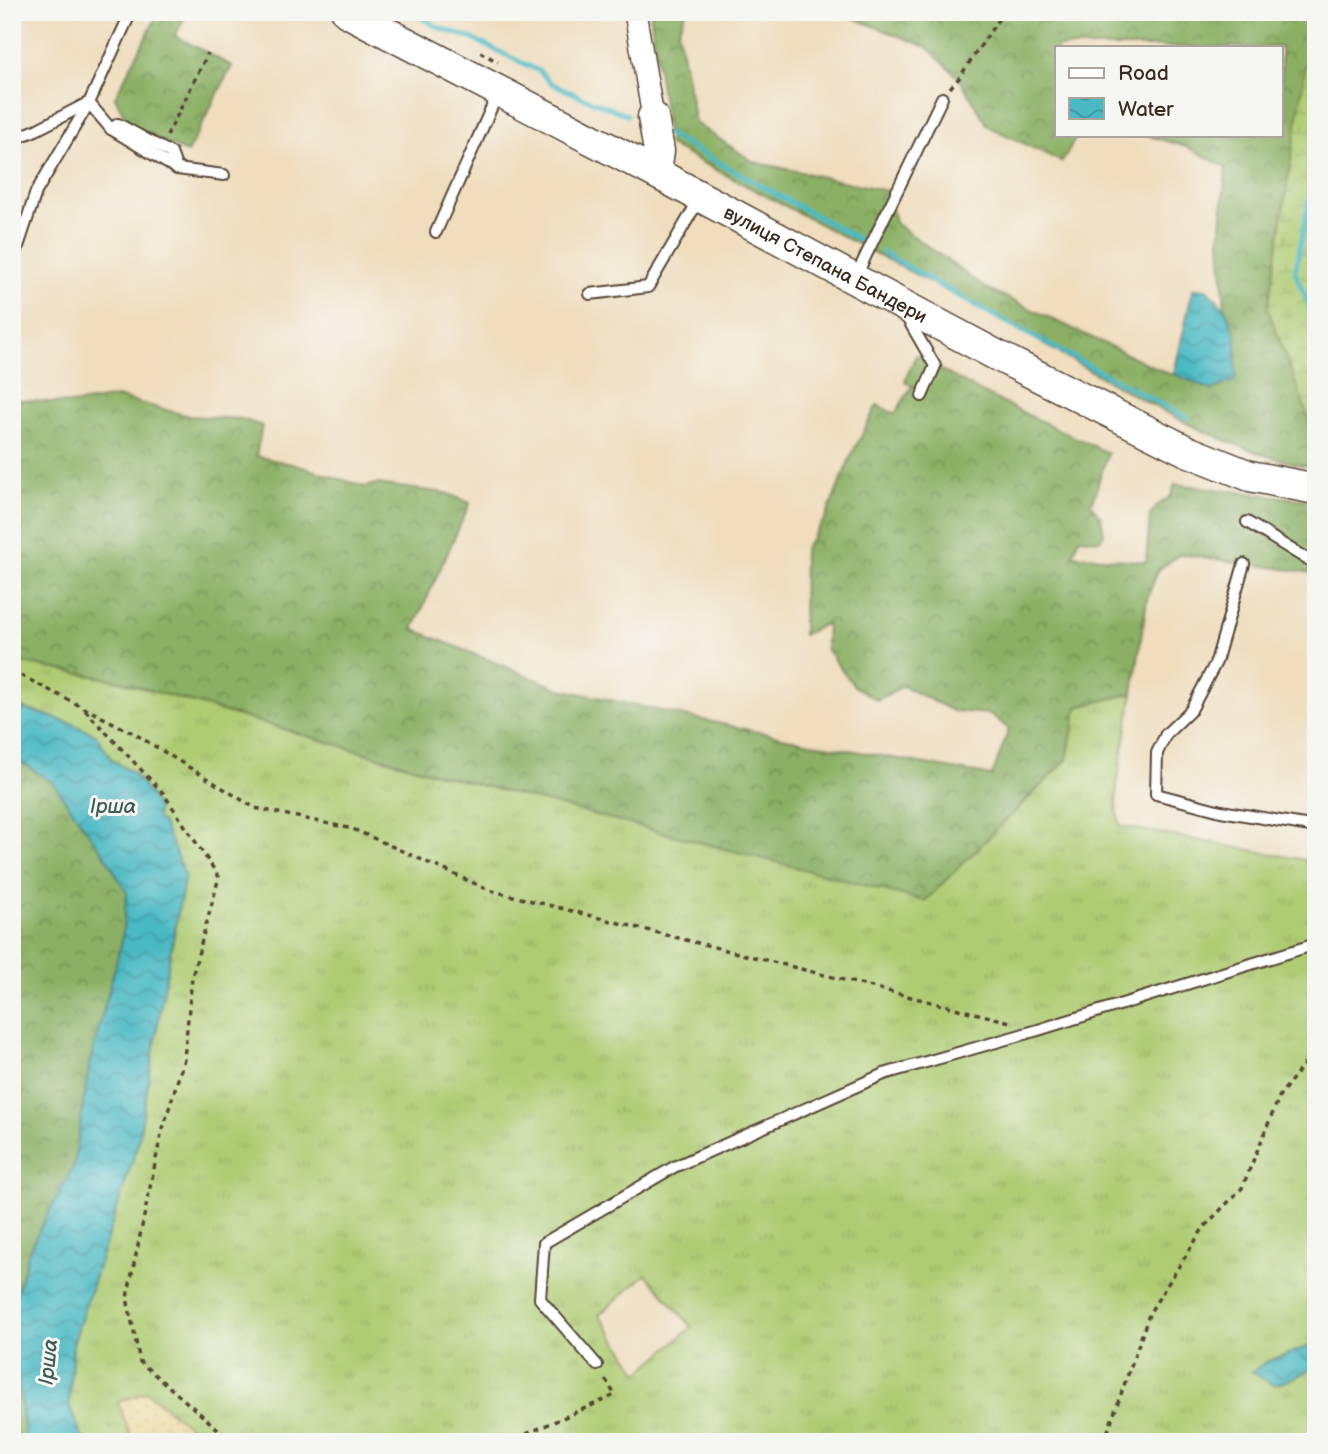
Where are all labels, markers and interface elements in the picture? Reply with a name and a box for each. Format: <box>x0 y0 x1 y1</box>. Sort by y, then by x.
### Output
legend <box>1055 46 1282 136</box>
text: Road <box>1118 61 1169 86</box>
text: Water <box>1118 97 1174 122</box>
street label: вулиця Степана Бандери <box>719 201 931 329</box>
water label: Ірша <box>90 794 136 819</box>
water label: Ірша <box>34 1338 63 1386</box>

